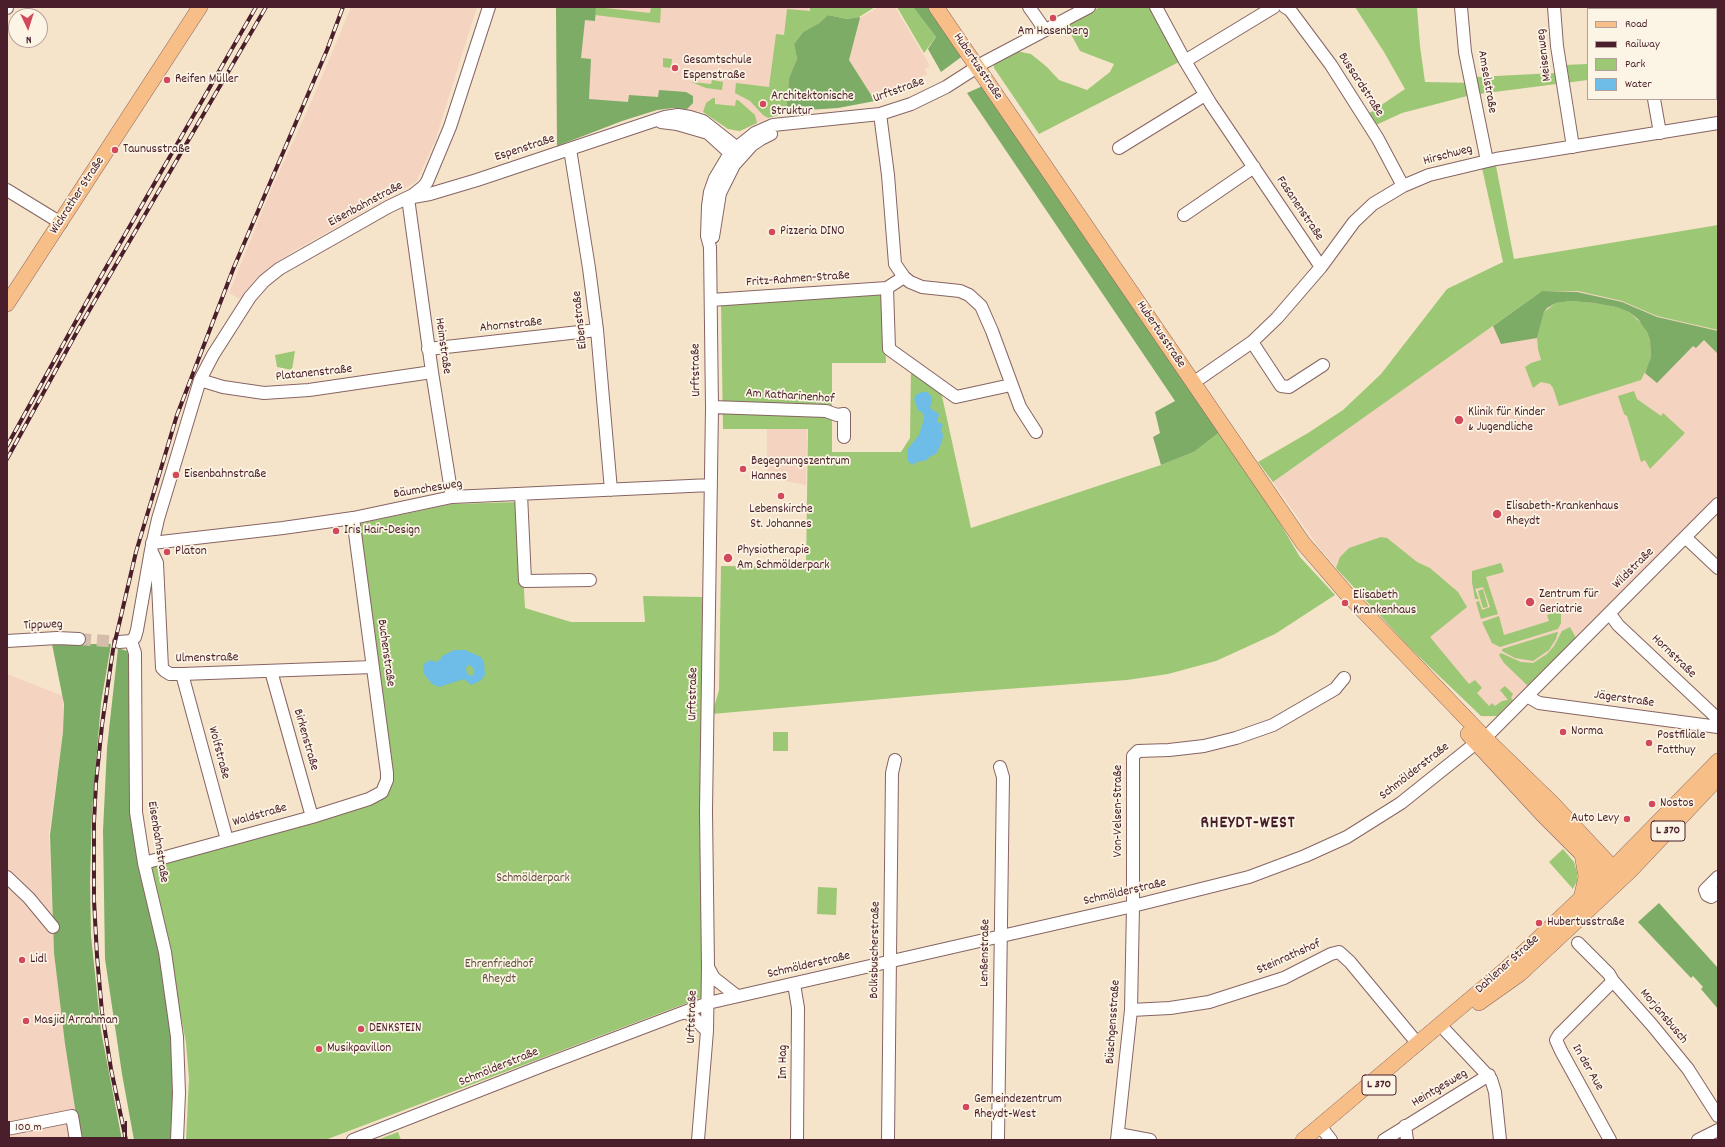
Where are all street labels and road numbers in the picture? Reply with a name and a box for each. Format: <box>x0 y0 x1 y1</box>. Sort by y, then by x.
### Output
street label: Meisenweg <box>1534 28 1556 82</box>
street label: Hubertusstraße <box>949 31 1005 103</box>
street label: Amselstraße <box>1473 49 1499 115</box>
street label: Bussardstraße <box>1334 50 1386 120</box>
street label: Urftstraße <box>871 75 927 107</box>
street label: Espenstraße <box>493 132 557 166</box>
street label: Hirschweg <box>1422 142 1474 170</box>
street label: Wickrather Straße <box>47 154 109 238</box>
street label: Fasanenstraße <box>1272 174 1326 244</box>
street label: Eisenbahnstraße <box>326 179 406 231</box>
street label: Fritz-Rahmen-Straße <box>746 269 850 291</box>
street label: Eibenstraße <box>570 290 592 350</box>
street label: Hubertusstraße <box>1132 299 1188 371</box>
street label: Ahornstraße <box>479 315 543 337</box>
street label: Heimstraße <box>430 317 454 375</box>
street label: Urftstraße <box>689 343 705 397</box>
street label: Platanenstraße <box>275 362 353 386</box>
street label: Am Katharinenhof <box>745 386 835 408</box>
street label: Bäumchesweg <box>393 477 463 503</box>
street label: Wildstraße <box>1610 545 1658 593</box>
street label: Tippweg <box>23 618 63 634</box>
street label: Buchenstraße <box>373 618 397 688</box>
street label: Hornstraße <box>1647 632 1699 682</box>
street label: Ulmenstraße <box>175 651 239 667</box>
street label: Urftstraße <box>686 667 702 721</box>
street label: Jägerstraße <box>1593 688 1655 712</box>
street label: Birkenstraße <box>289 707 321 773</box>
street label: Wolfstraße <box>203 725 233 781</box>
street label: Schmölderstraße <box>1377 740 1453 804</box>
street label: Von-Velsen-Straße <box>1111 765 1127 857</box>
street label: Eisenbahnstraße <box>143 800 171 884</box>
street label: Waldstraße <box>231 801 289 831</box>
road number: L 370 <box>1651 821 1685 841</box>
street label: Schmölderstraße <box>1082 876 1168 910</box>
street label: Bolksbuscherstraße <box>867 901 885 999</box>
street label: Lenßenstraße <box>978 919 994 987</box>
street label: Dahlener Straße <box>1473 932 1543 998</box>
street label: Steinrathshof <box>1255 937 1323 979</box>
street label: Schmölderstraße <box>766 949 852 983</box>
street label: Büschgensstraße <box>1103 979 1125 1065</box>
street label: Morjansbusch <box>1635 986 1691 1048</box>
street label: Urftstraße <box>684 990 702 1044</box>
street label: In der Aue <box>1567 1042 1607 1094</box>
street label: Schmölderstraße <box>457 1045 541 1091</box>
street label: Im Hag <box>776 1045 792 1079</box>
street label: Heintgesweg <box>1409 1066 1471 1112</box>
road number: L 370 <box>1362 1075 1396 1095</box>

